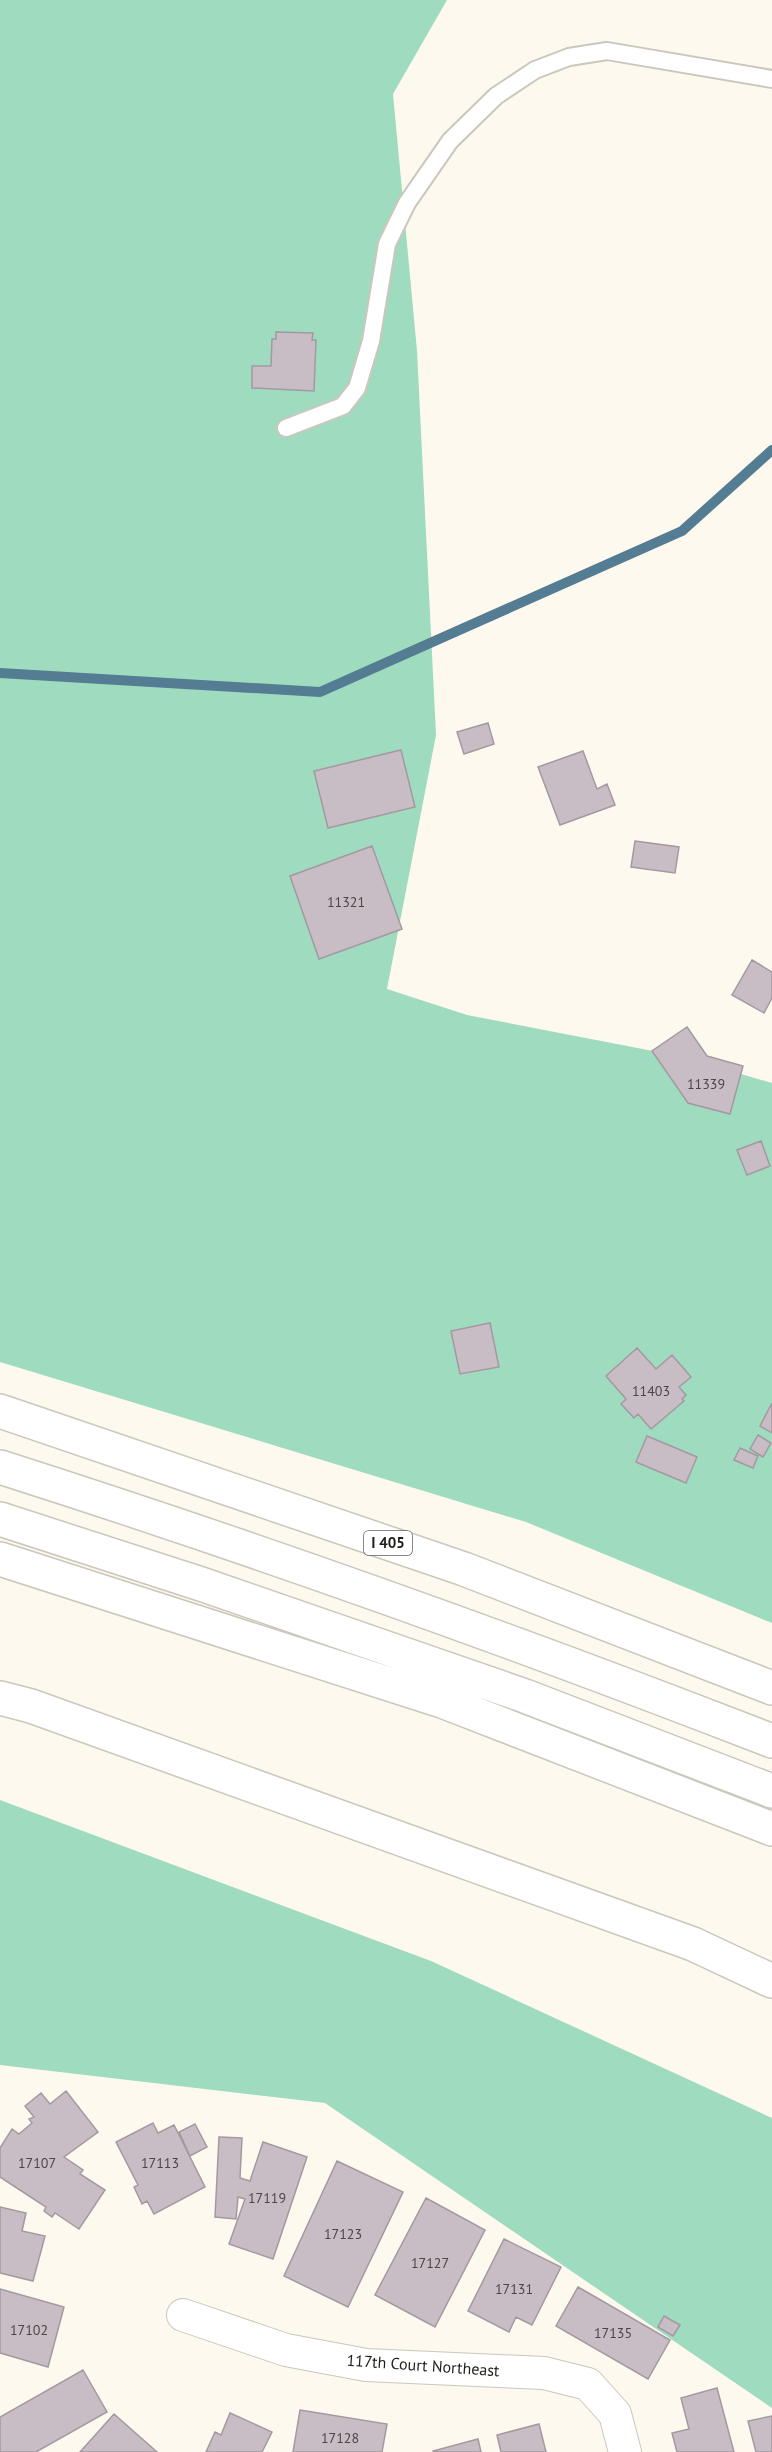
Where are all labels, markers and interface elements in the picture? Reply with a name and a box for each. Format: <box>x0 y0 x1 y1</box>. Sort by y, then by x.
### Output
house number: 11321 <box>327 893 365 911</box>
house number: 11339 <box>687 1075 725 1093</box>
house number: 11403 <box>632 1382 670 1400</box>
road number: I 405 <box>364 1531 412 1555</box>
house number: 17107 <box>18 2154 56 2172</box>
house number: 17113 <box>141 2154 179 2172</box>
house number: 17119 <box>248 2189 286 2207</box>
house number: 17123 <box>324 2225 362 2243</box>
house number: 17127 <box>411 2254 449 2272</box>
house number: 17131 <box>495 2280 533 2298</box>
house number: 17102 <box>10 2321 48 2339</box>
house number: 17135 <box>594 2324 632 2342</box>
street label: 117th Court Northeast <box>346 2350 501 2380</box>
house number: 17128 <box>321 2429 359 2447</box>

